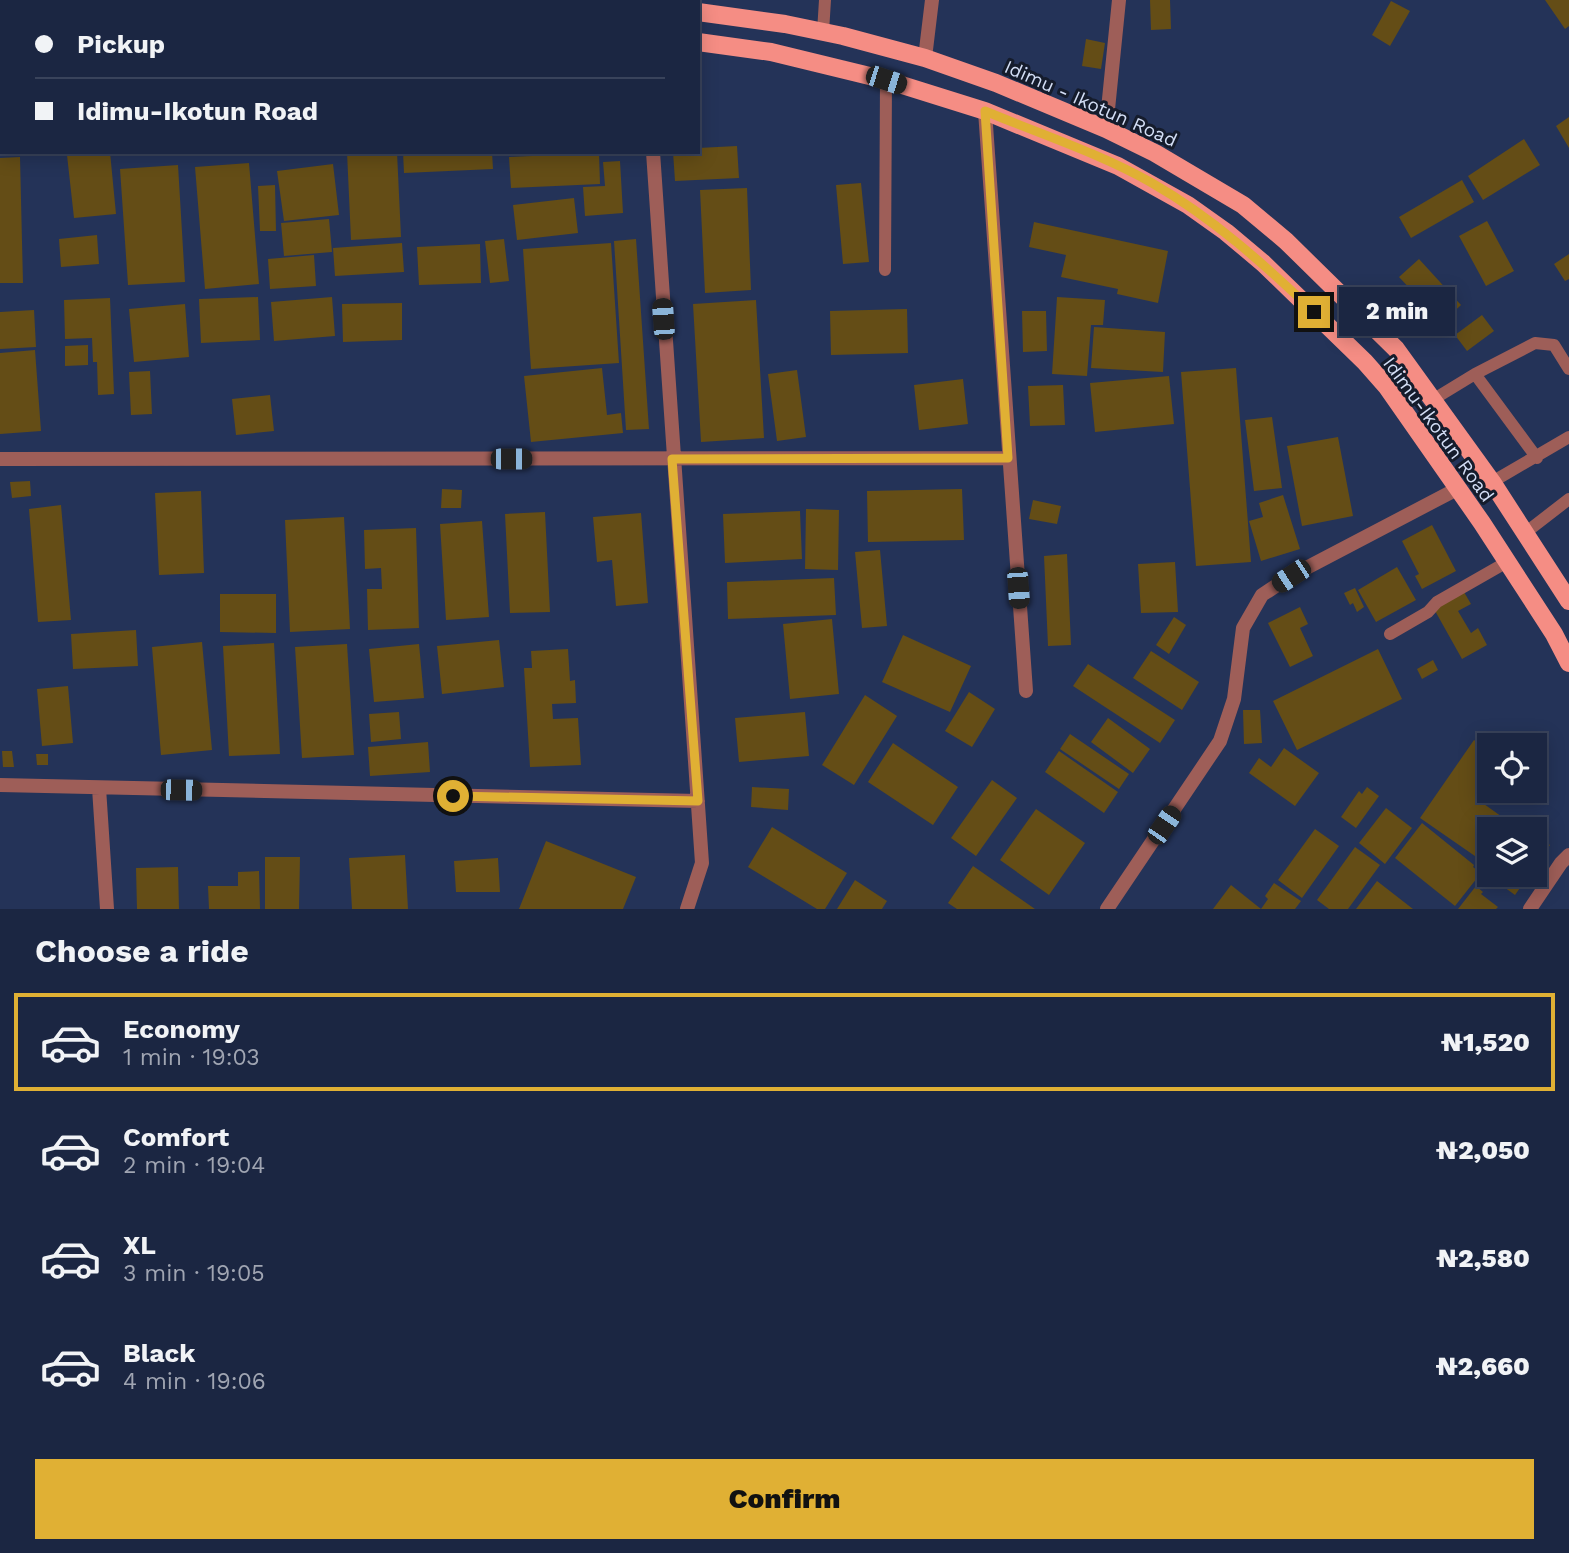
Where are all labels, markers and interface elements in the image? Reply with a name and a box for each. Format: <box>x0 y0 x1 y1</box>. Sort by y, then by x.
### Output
text: Pickup <box>77 29 165 59</box>
street label: Idimu - Ikotun Road <box>1001 55 1181 152</box>
car <box>863 64 910 96</box>
text: Idimu-Ikotun Road <box>77 96 318 126</box>
callout: 2 min <box>1338 288 1454 336</box>
route end <box>1298 296 1330 328</box>
car <box>652 297 675 341</box>
text: 2 min <box>1366 298 1428 325</box>
street label: Idimu-Ikotun Road <box>1378 352 1499 506</box>
car <box>491 449 533 470</box>
car <box>1268 556 1315 596</box>
car <box>1007 566 1030 610</box>
map controls <box>1477 733 1547 887</box>
button: locate <box>1477 733 1547 803</box>
car <box>160 779 203 801</box>
route start <box>437 780 469 812</box>
car <box>1144 802 1185 848</box>
button: layers <box>1477 817 1547 887</box>
text: Choose a ride <box>35 932 249 970</box>
icon: car <box>39 1011 102 1074</box>
text: Economy <box>123 1014 240 1044</box>
text: ₦1,520 <box>1441 1027 1530 1057</box>
text: 1 min · 19:03 <box>123 1044 260 1071</box>
icon: car <box>39 1119 102 1182</box>
text: Comfort <box>123 1122 229 1152</box>
text: ₦2,050 <box>1436 1135 1530 1165</box>
text: 2 min · 19:04 <box>123 1152 265 1179</box>
icon: car <box>39 1227 102 1290</box>
text: XL <box>123 1230 156 1260</box>
text: ₦2,580 <box>1436 1243 1530 1273</box>
text: 3 min · 19:05 <box>123 1260 265 1287</box>
icon: car <box>39 1335 102 1398</box>
text: Black <box>123 1338 195 1368</box>
text: ₦2,660 <box>1435 1351 1530 1381</box>
text: 4 min · 19:06 <box>123 1368 266 1395</box>
button: Confirm <box>35 1459 1534 1539</box>

